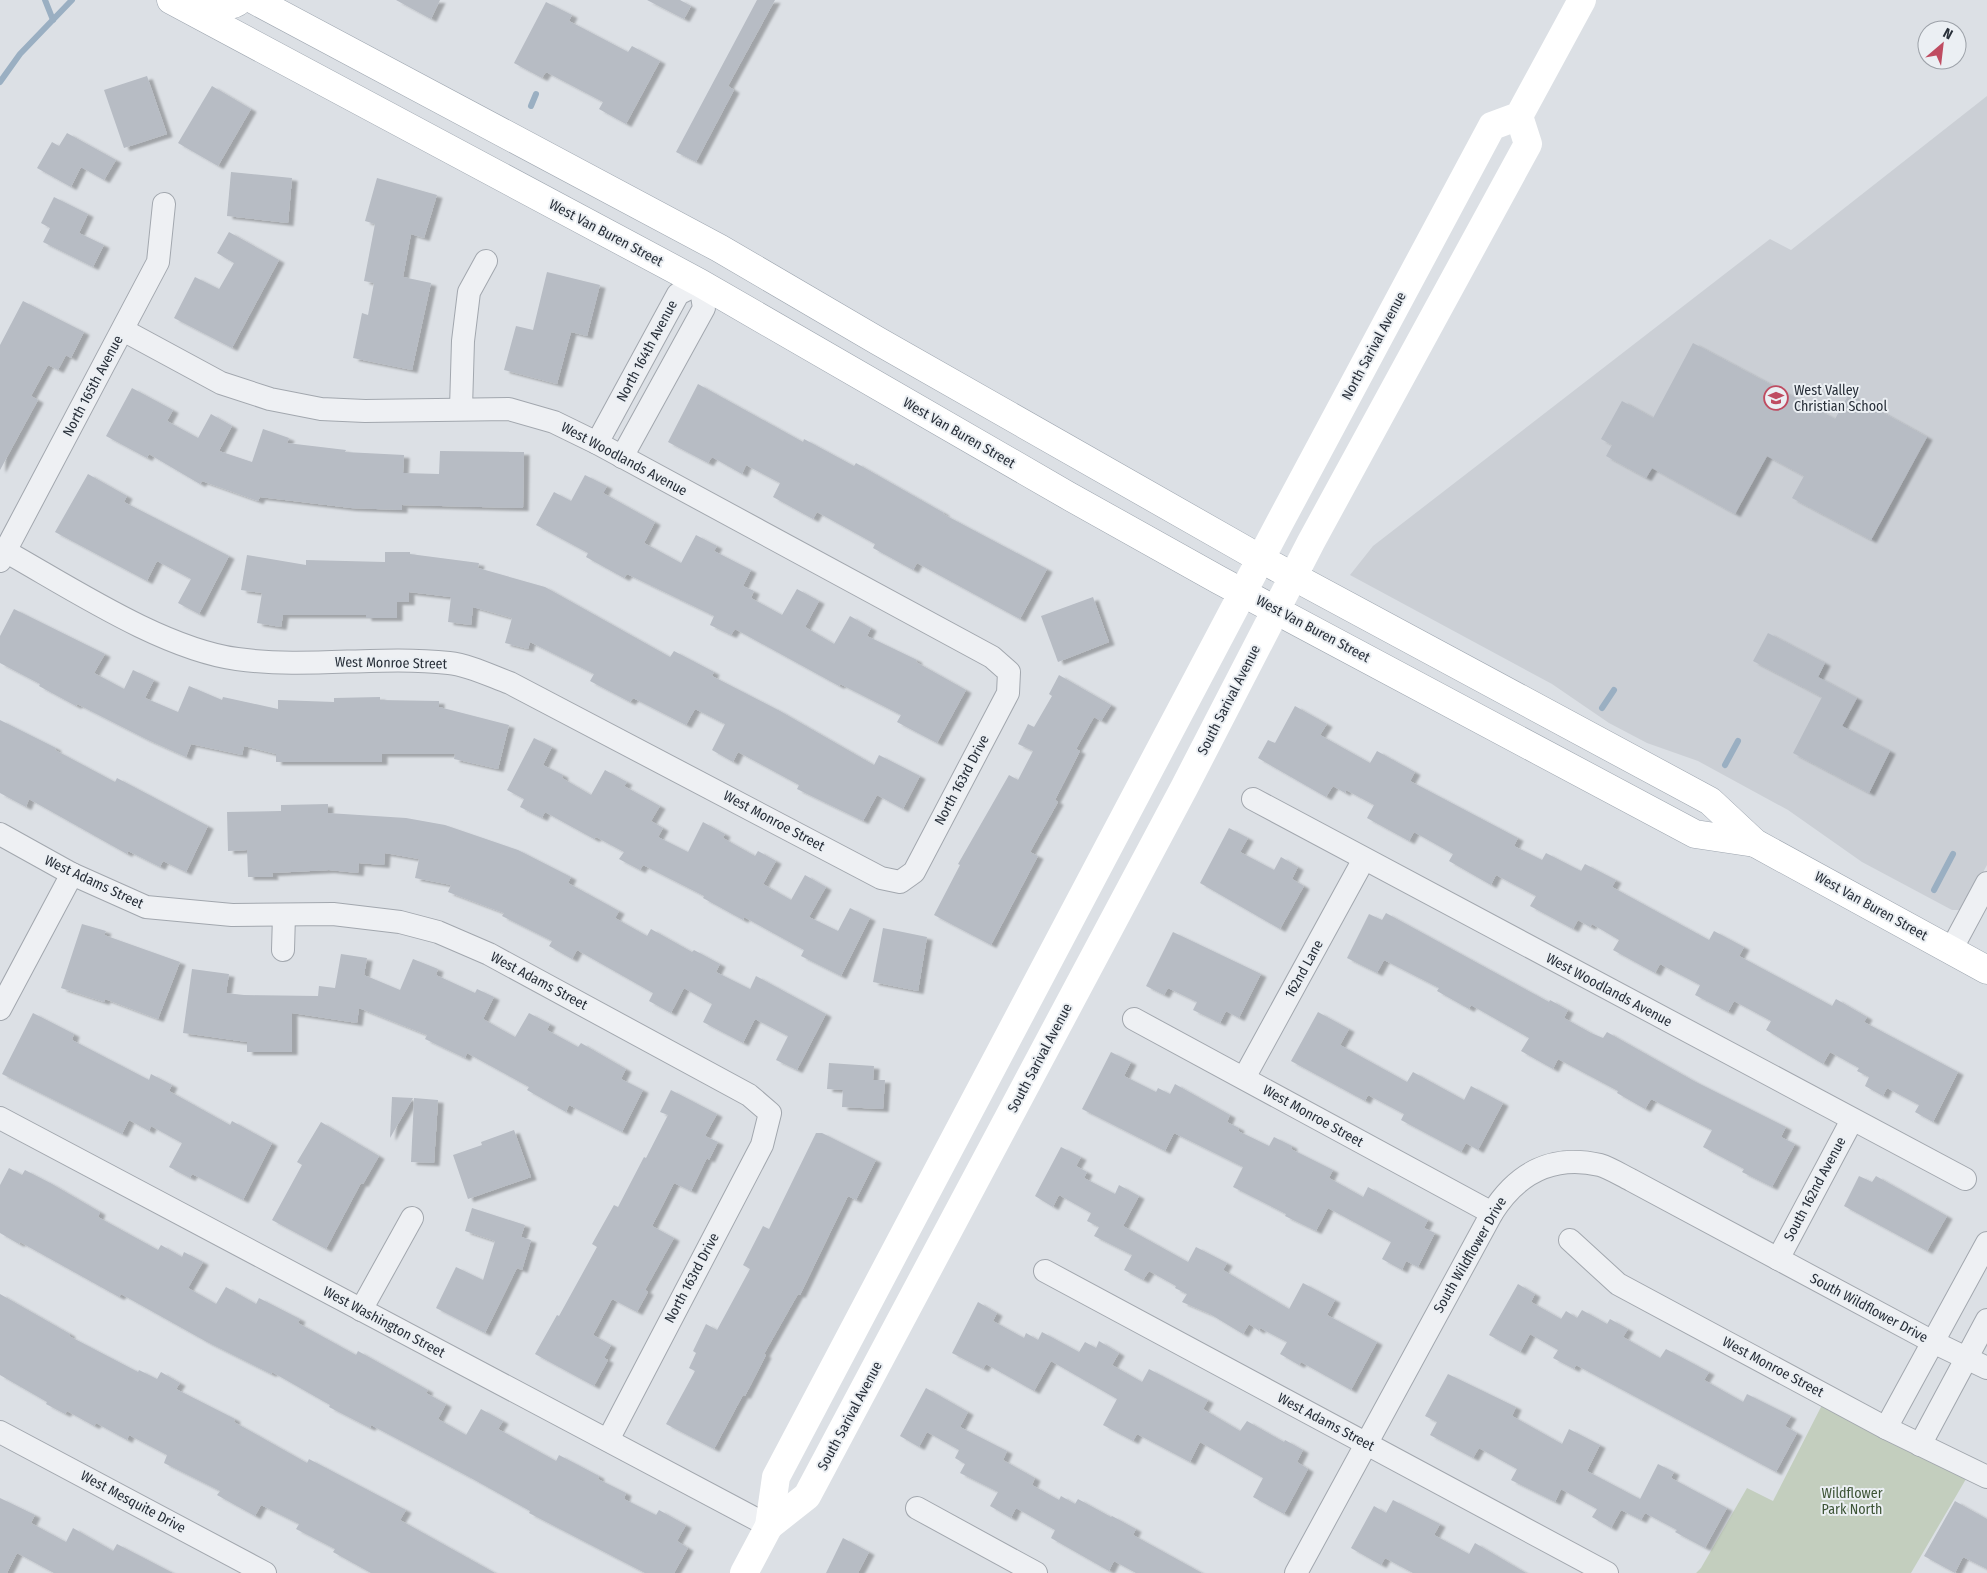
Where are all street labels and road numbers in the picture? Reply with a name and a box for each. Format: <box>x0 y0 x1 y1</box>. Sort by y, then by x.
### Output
street label: West Van Buren Street <box>546 196 666 270</box>
street label: North Sarival Avenue <box>1338 289 1410 403</box>
street label: North 164th Avenue <box>613 297 681 405</box>
street label: North 165th Avenue <box>59 333 127 439</box>
street label: West Van Buren Street <box>900 394 1018 472</box>
street label: West Woodlands Avenue <box>558 419 690 499</box>
street label: West Van Buren Street <box>1253 592 1373 666</box>
street label: South Sarival Avenue <box>1194 642 1264 758</box>
street label: West Monroe Street <box>335 654 448 672</box>
street label: North 163rd Drive <box>931 732 993 828</box>
street label: West Monroe Street <box>720 787 828 855</box>
street label: West Adams Street <box>42 852 147 913</box>
street label: West Van Buren Street <box>1811 868 1931 944</box>
street label: 162nd Lane <box>1281 937 1327 1001</box>
street label: West Adams Street <box>488 948 591 1014</box>
street label: West Woodlands Avenue <box>1543 950 1675 1030</box>
street label: South Sarival Avenue <box>1004 1001 1076 1115</box>
street label: West Monroe Street <box>1260 1081 1367 1151</box>
street label: South 162nd Avenue <box>1780 1134 1850 1244</box>
street label: South Wildflower Drive <box>1430 1194 1510 1316</box>
street label: North 163rd Drive <box>661 1230 723 1326</box>
street label: South Wildflower Drive <box>1807 1270 1931 1346</box>
street label: West Washington Street <box>320 1283 448 1362</box>
street label: West Monroe Street <box>1719 1333 1827 1401</box>
street label: South Sarival Avenue <box>814 1359 886 1473</box>
street label: West Adams Street <box>1275 1389 1378 1455</box>
street label: West Mesquite Drive <box>78 1467 189 1537</box>

